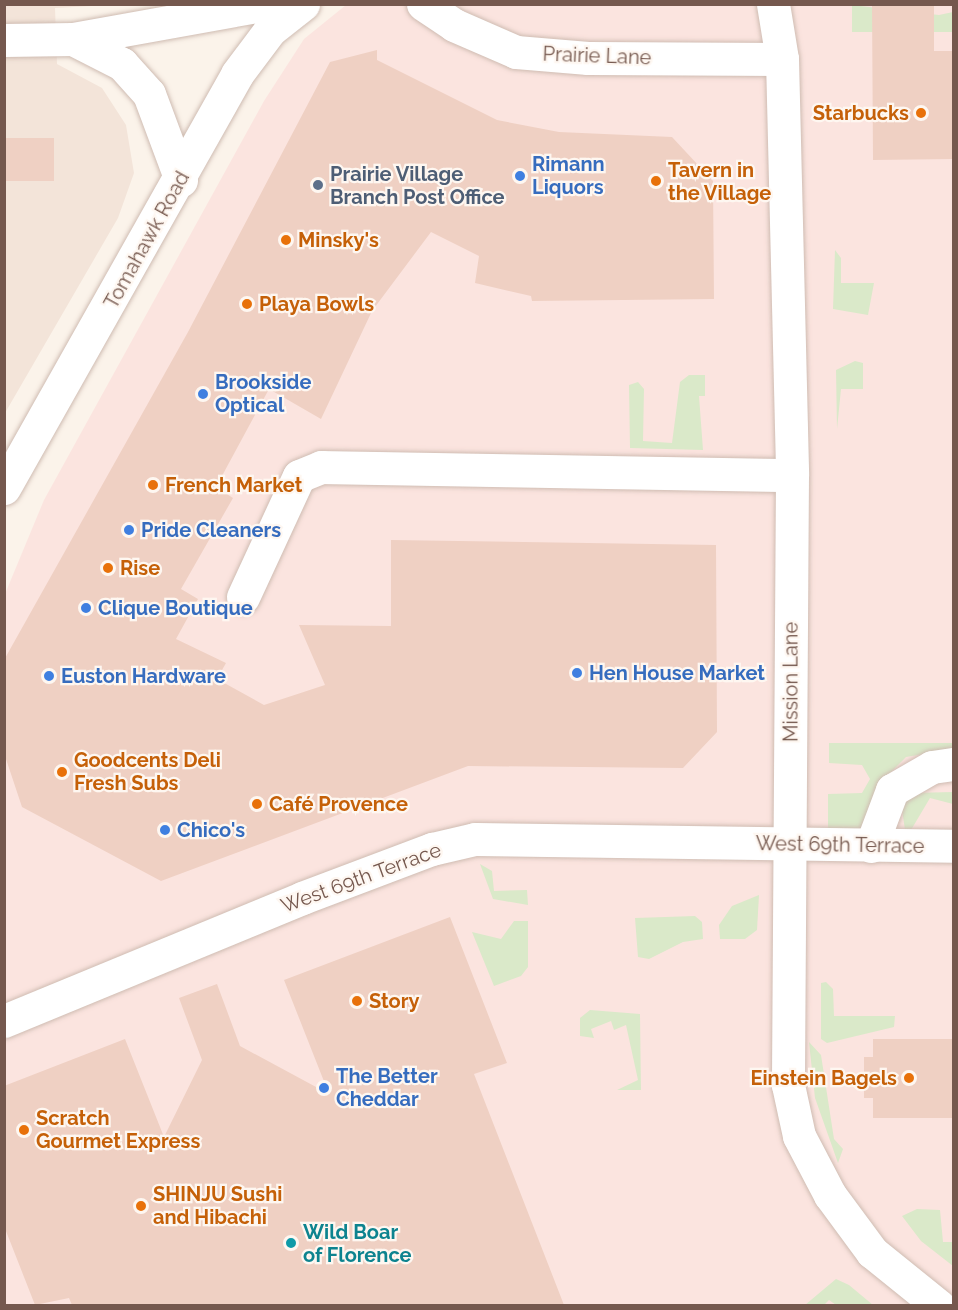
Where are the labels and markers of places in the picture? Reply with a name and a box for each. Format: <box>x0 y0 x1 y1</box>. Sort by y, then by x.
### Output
place label: Starbucks <box>813 101 909 125</box>
marker: Starbucks <box>914 106 928 120</box>
place label: Rimann Liquors <box>532 152 605 199</box>
place label: Tavern in the Village <box>668 158 772 205</box>
place label: Prairie Village Branch Post Office <box>330 162 505 209</box>
marker: Rimann Liquors <box>513 169 527 183</box>
marker: Tavern in the Village <box>649 174 663 188</box>
marker: Prairie Village Branch Post Office <box>311 178 325 192</box>
place label: Minsky's <box>298 228 379 252</box>
marker: Minsky's <box>279 233 293 247</box>
place label: Playa Bowls <box>259 292 374 316</box>
marker: Playa Bowls <box>240 297 254 311</box>
place label: Brookside Optical <box>215 371 311 418</box>
marker: Brookside Optical <box>196 387 210 401</box>
place label: French Market <box>165 473 302 497</box>
marker: French Market <box>146 478 160 492</box>
place label: Pride Cleaners <box>141 518 281 542</box>
marker: Pride Cleaners <box>122 523 136 537</box>
place label: Rise <box>120 556 160 580</box>
marker: Rise <box>101 561 115 575</box>
place label: Clique Boutique <box>98 596 253 620</box>
marker: Clique Boutique <box>79 601 93 615</box>
place label: Hen House Market <box>589 661 765 685</box>
place label: Euston Hardware <box>61 664 226 688</box>
marker: Hen House Market <box>570 666 584 680</box>
marker: Euston Hardware <box>42 669 56 683</box>
place label: Goodcents Deli Fresh Subs <box>74 748 221 795</box>
marker: Goodcents Deli Fresh Subs <box>55 765 69 779</box>
place label: Café Provence <box>269 792 408 816</box>
marker: Café Provence <box>250 797 264 811</box>
place label: Chico's <box>177 818 245 842</box>
marker: Chico's <box>158 823 172 837</box>
place label: Story <box>369 989 419 1013</box>
marker: Story <box>350 994 364 1008</box>
place label: The Better Cheddar <box>336 1064 438 1111</box>
place label: Einstein Bagels <box>751 1066 897 1090</box>
marker: Einstein Bagels <box>902 1071 916 1085</box>
marker: The Better Cheddar <box>317 1081 331 1095</box>
place label: Scratch Gourmet Express <box>36 1106 200 1153</box>
marker: Scratch Gourmet Express <box>17 1123 31 1137</box>
place label: SHINJU Sushi and Hibachi <box>153 1182 282 1229</box>
marker: SHINJU Sushi and Hibachi <box>134 1199 148 1213</box>
place label: Wild Boar of Florence <box>303 1220 412 1267</box>
marker: Wild Boar of Florence <box>284 1236 298 1250</box>

